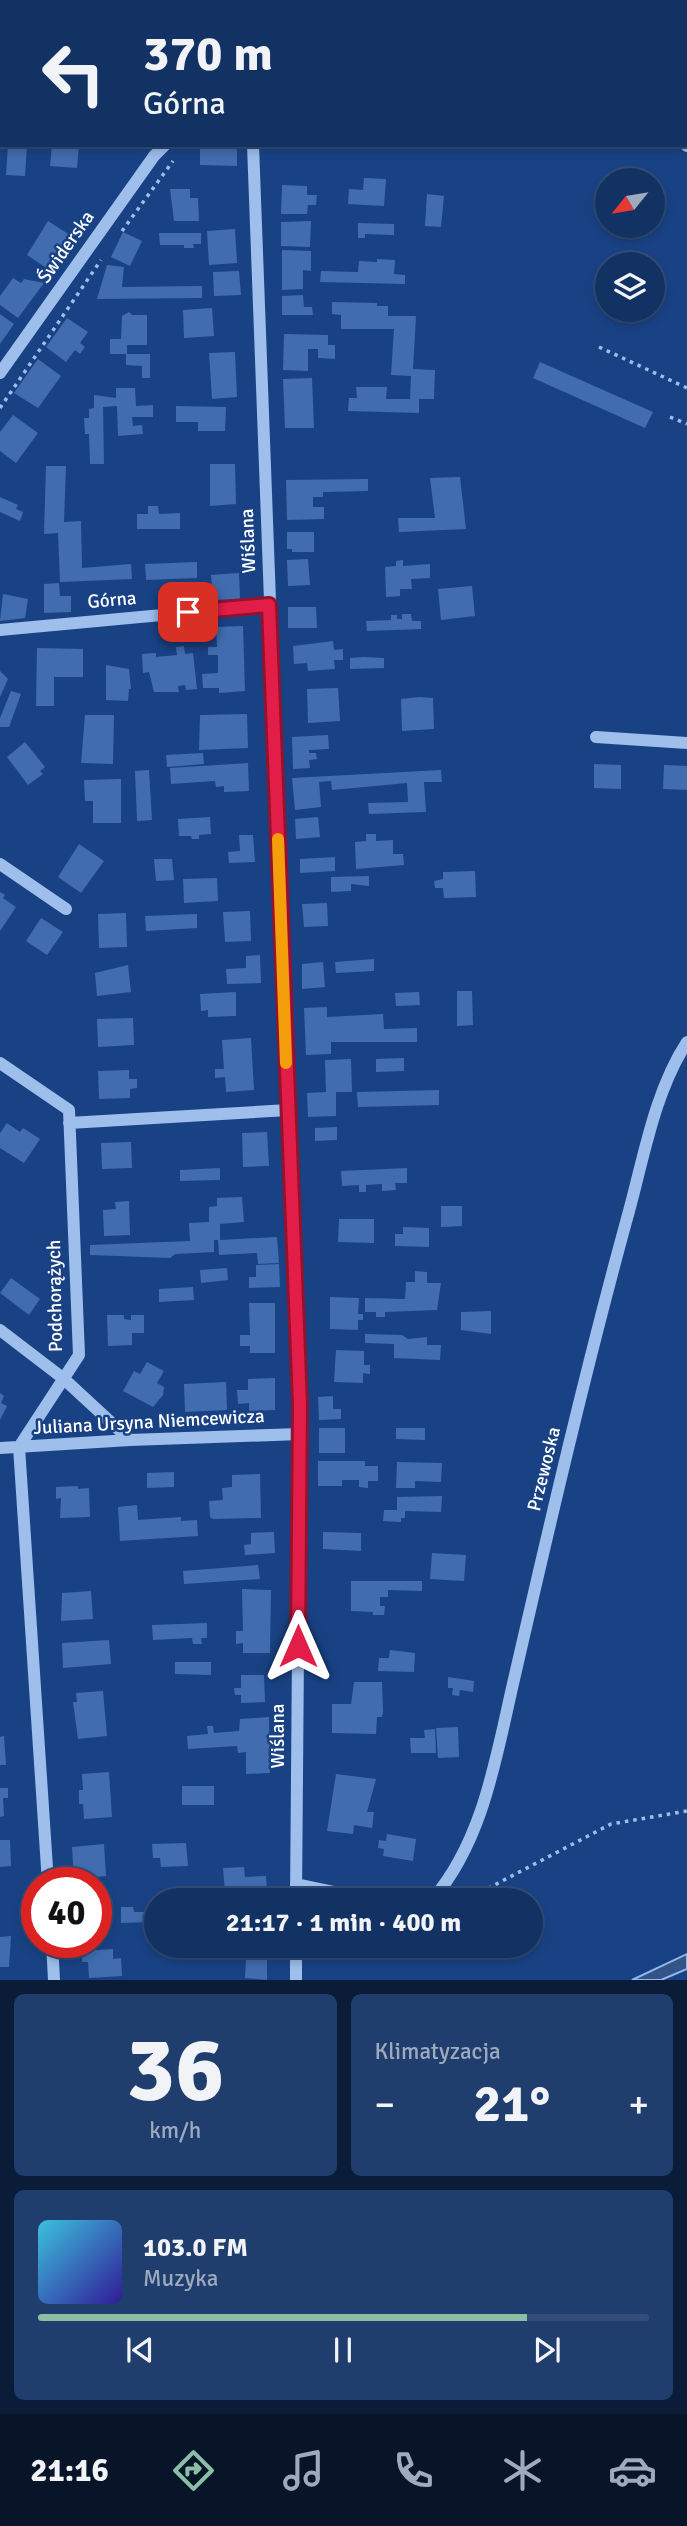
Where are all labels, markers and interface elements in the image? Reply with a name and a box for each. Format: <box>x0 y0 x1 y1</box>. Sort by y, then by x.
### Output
text: 370 m <box>143 24 273 84</box>
icon: left <box>28 28 119 119</box>
text: Górna <box>143 84 226 123</box>
north arrow <box>595 168 665 238</box>
map controls <box>595 168 665 322</box>
street label: Świderska <box>32 206 100 288</box>
button: layers <box>595 252 665 322</box>
street label: Wiślana <box>235 508 261 574</box>
pin <box>158 582 218 642</box>
street label: Górna <box>87 586 137 614</box>
icon: arrive <box>169 593 207 631</box>
street label: Podchorążych <box>42 1240 68 1352</box>
street label: Juliana Ursyna Niemcewicza <box>33 1404 265 1440</box>
street label: Przewoska <box>522 1424 566 1514</box>
position arrow <box>261 1609 335 1683</box>
street label: Wiślana <box>266 1704 290 1768</box>
speed limit sign: 40 <box>21 1867 112 1958</box>
text: 21:17 · 1 min · 400 m <box>226 1907 461 1939</box>
text: 36 <box>126 2014 224 2127</box>
text: Klimatyzacja <box>375 2037 501 2066</box>
text: 21° <box>473 2072 550 2136</box>
text: − <box>375 2081 395 2128</box>
text: + <box>628 2081 649 2128</box>
text: km/h <box>149 2116 201 2145</box>
text: 103.0 FM <box>143 2232 248 2264</box>
text: Muzyka <box>143 2264 218 2293</box>
icon: previous <box>121 2331 159 2369</box>
icon: pause <box>324 2331 362 2369</box>
icon: next <box>528 2331 566 2369</box>
icon: directions <box>169 2446 218 2495</box>
icon: music <box>279 2446 328 2495</box>
icon: phone <box>389 2446 438 2495</box>
icon: climate <box>498 2446 547 2495</box>
icon: car <box>608 2446 657 2495</box>
text: 21:16 <box>30 2451 109 2490</box>

